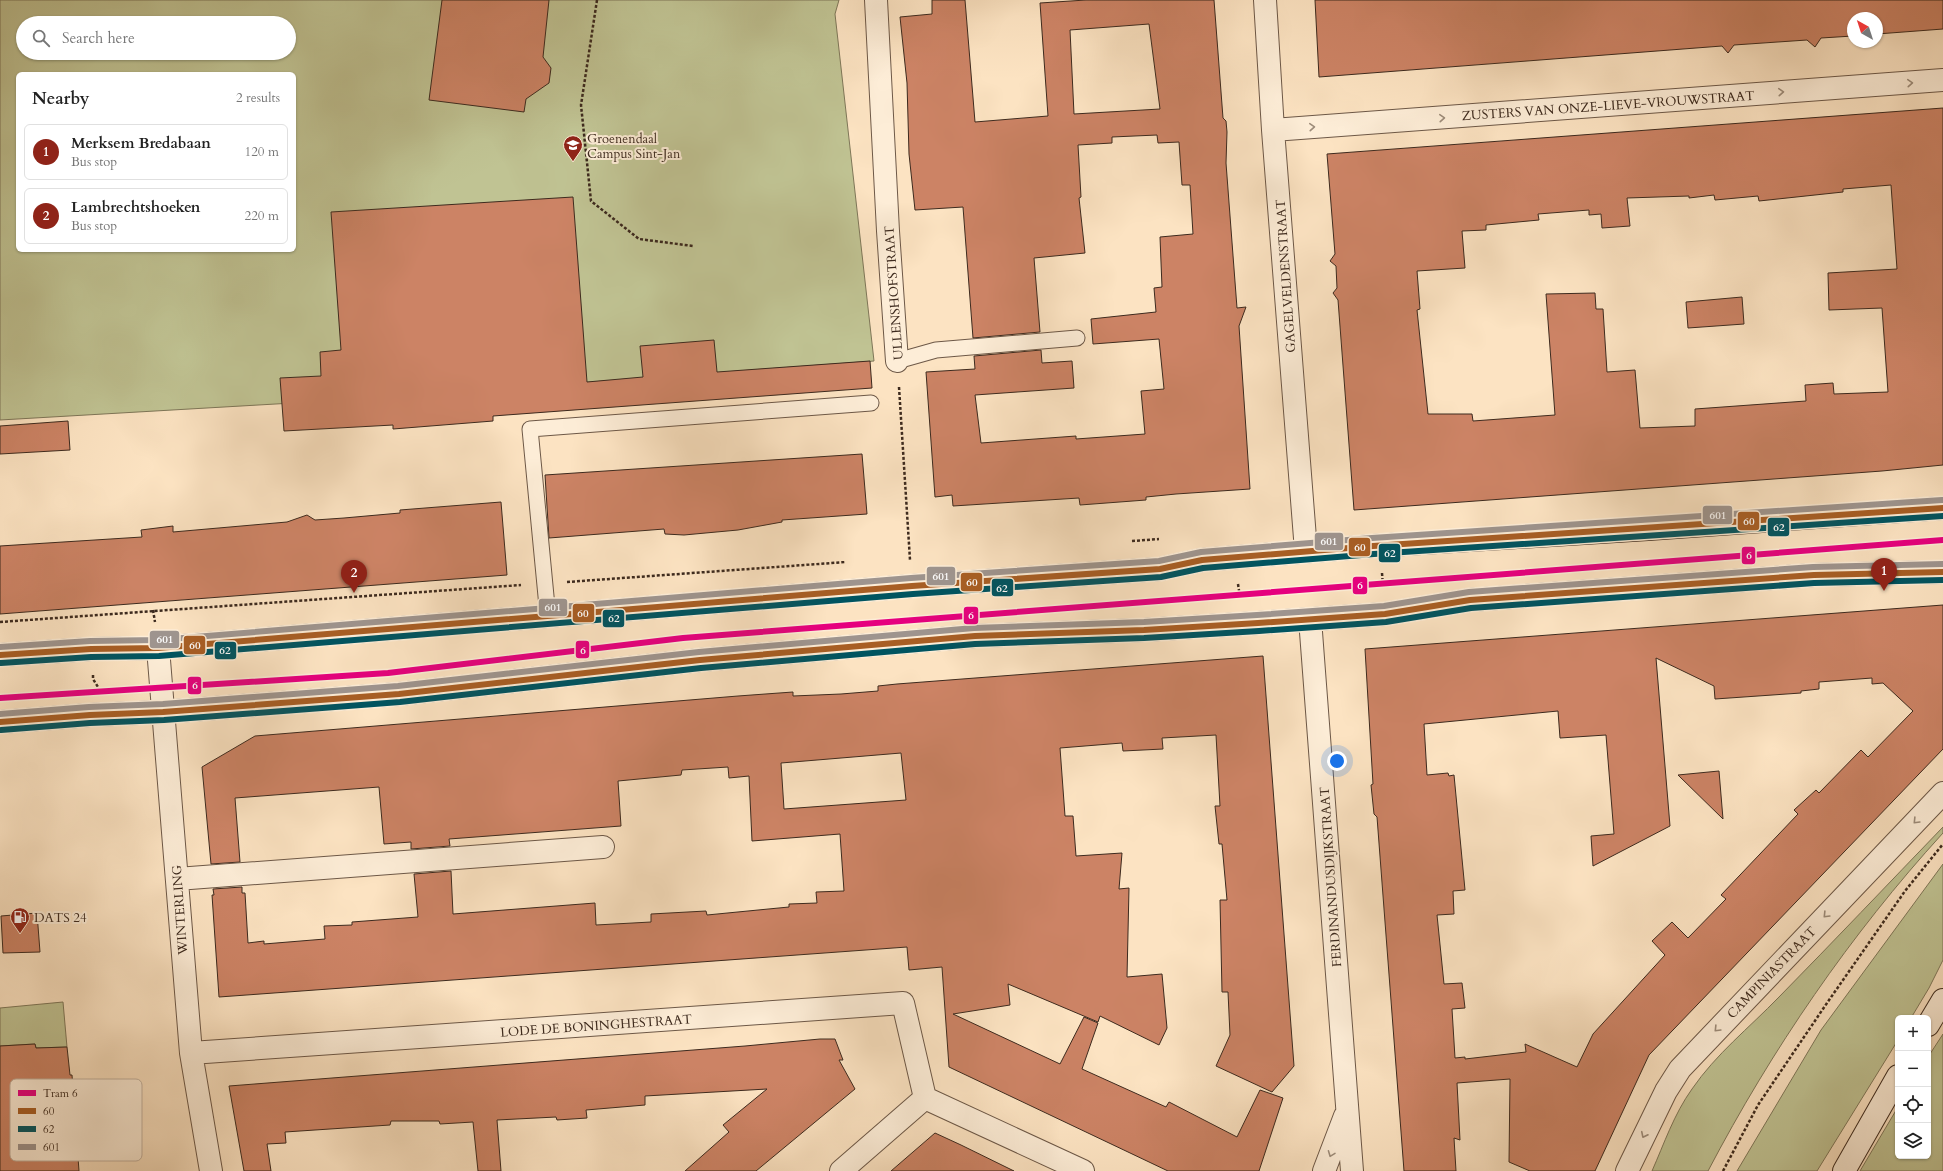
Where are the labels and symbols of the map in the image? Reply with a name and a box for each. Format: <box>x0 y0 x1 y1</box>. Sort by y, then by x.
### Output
north arrow <box>1847 12 1883 48</box>
one-way arrow <box>1907 78 1914 87</box>
street label: ZUSTERS VAN ONZE-LIEVE-VROUWSTRAAT <box>1461 87 1755 125</box>
one-way arrow <box>1778 88 1784 97</box>
one-way arrow <box>1439 113 1445 122</box>
one-way arrow <box>1309 123 1315 132</box>
place label: Groenendaal Campus Sint-Jan <box>587 130 681 163</box>
school or university icon: Groenendaal Campus Sint-Jan <box>562 134 584 162</box>
street label: GAGELVELDENSTRAAT <box>1272 198 1300 353</box>
street label: ULLENSHOFSTRAAT <box>880 225 908 361</box>
line badge: 601 <box>1702 505 1733 525</box>
text: 601 <box>1710 508 1726 523</box>
line badge: 60 <box>1737 511 1760 531</box>
text: 60 <box>1743 514 1755 529</box>
line badge: 62 <box>1767 517 1790 537</box>
text: 62 <box>1773 520 1785 535</box>
line badge: 601 <box>1314 532 1344 551</box>
text: 601 <box>1321 534 1337 549</box>
line badge: 60 <box>1348 537 1371 557</box>
text: 60 <box>1354 540 1366 555</box>
line badge: 62 <box>1378 543 1401 563</box>
text: 62 <box>1384 546 1396 561</box>
line badge: 6 <box>1741 546 1756 565</box>
text: 6 <box>1746 548 1752 563</box>
pin: 1 <box>1871 558 1897 591</box>
pin: 2 <box>341 560 367 593</box>
line badge: 601 <box>926 566 956 586</box>
text: 601 <box>933 569 949 584</box>
line badge: 60 <box>960 572 983 592</box>
text: 60 <box>966 575 978 590</box>
line badge: 6 <box>1352 576 1368 595</box>
line badge: 62 <box>991 578 1014 597</box>
text: 6 <box>1357 578 1363 593</box>
text: 62 <box>996 581 1008 596</box>
line badge: 601 <box>538 598 568 617</box>
text: 601 <box>545 600 561 615</box>
line badge: 60 <box>572 603 595 623</box>
text: 60 <box>577 606 589 621</box>
line badge: 6 <box>963 606 979 625</box>
text: 6 <box>968 608 974 623</box>
line badge: 62 <box>602 609 625 628</box>
text: 62 <box>608 611 620 626</box>
line badge: 601 <box>149 630 180 649</box>
text: 601 <box>157 632 173 647</box>
line badge: 60 <box>183 635 206 655</box>
text: 60 <box>189 638 201 653</box>
line badge: 6 <box>575 640 590 659</box>
line badge: 62 <box>214 641 237 660</box>
text: 62 <box>219 643 231 658</box>
text: 6 <box>580 643 586 658</box>
line badge: 6 <box>187 676 202 695</box>
text: 6 <box>192 678 198 693</box>
your location <box>1327 751 1347 771</box>
street label: FERDINANDUSDIJKSTRAAT <box>1316 786 1346 968</box>
one-way arrow <box>1913 816 1921 824</box>
street label: WINTERLING <box>168 864 192 957</box>
fuel station icon: DATS 24 <box>9 906 31 934</box>
place label: DATS 24 <box>34 909 87 927</box>
one-way arrow <box>1823 910 1831 918</box>
street label: CAMPINIASTRAAT <box>1723 922 1821 1023</box>
street label: LODE DE BONINGHESTRAAT <box>500 1010 693 1042</box>
one-way arrow <box>1714 1024 1722 1032</box>
legend <box>10 1079 142 1161</box>
text: Tram 6 <box>43 1086 78 1101</box>
text: 60 <box>43 1104 55 1119</box>
text: 62 <box>43 1122 55 1137</box>
one-way arrow <box>1641 1131 1649 1139</box>
text: 601 <box>43 1140 60 1155</box>
one-way arrow <box>1327 1151 1335 1158</box>

